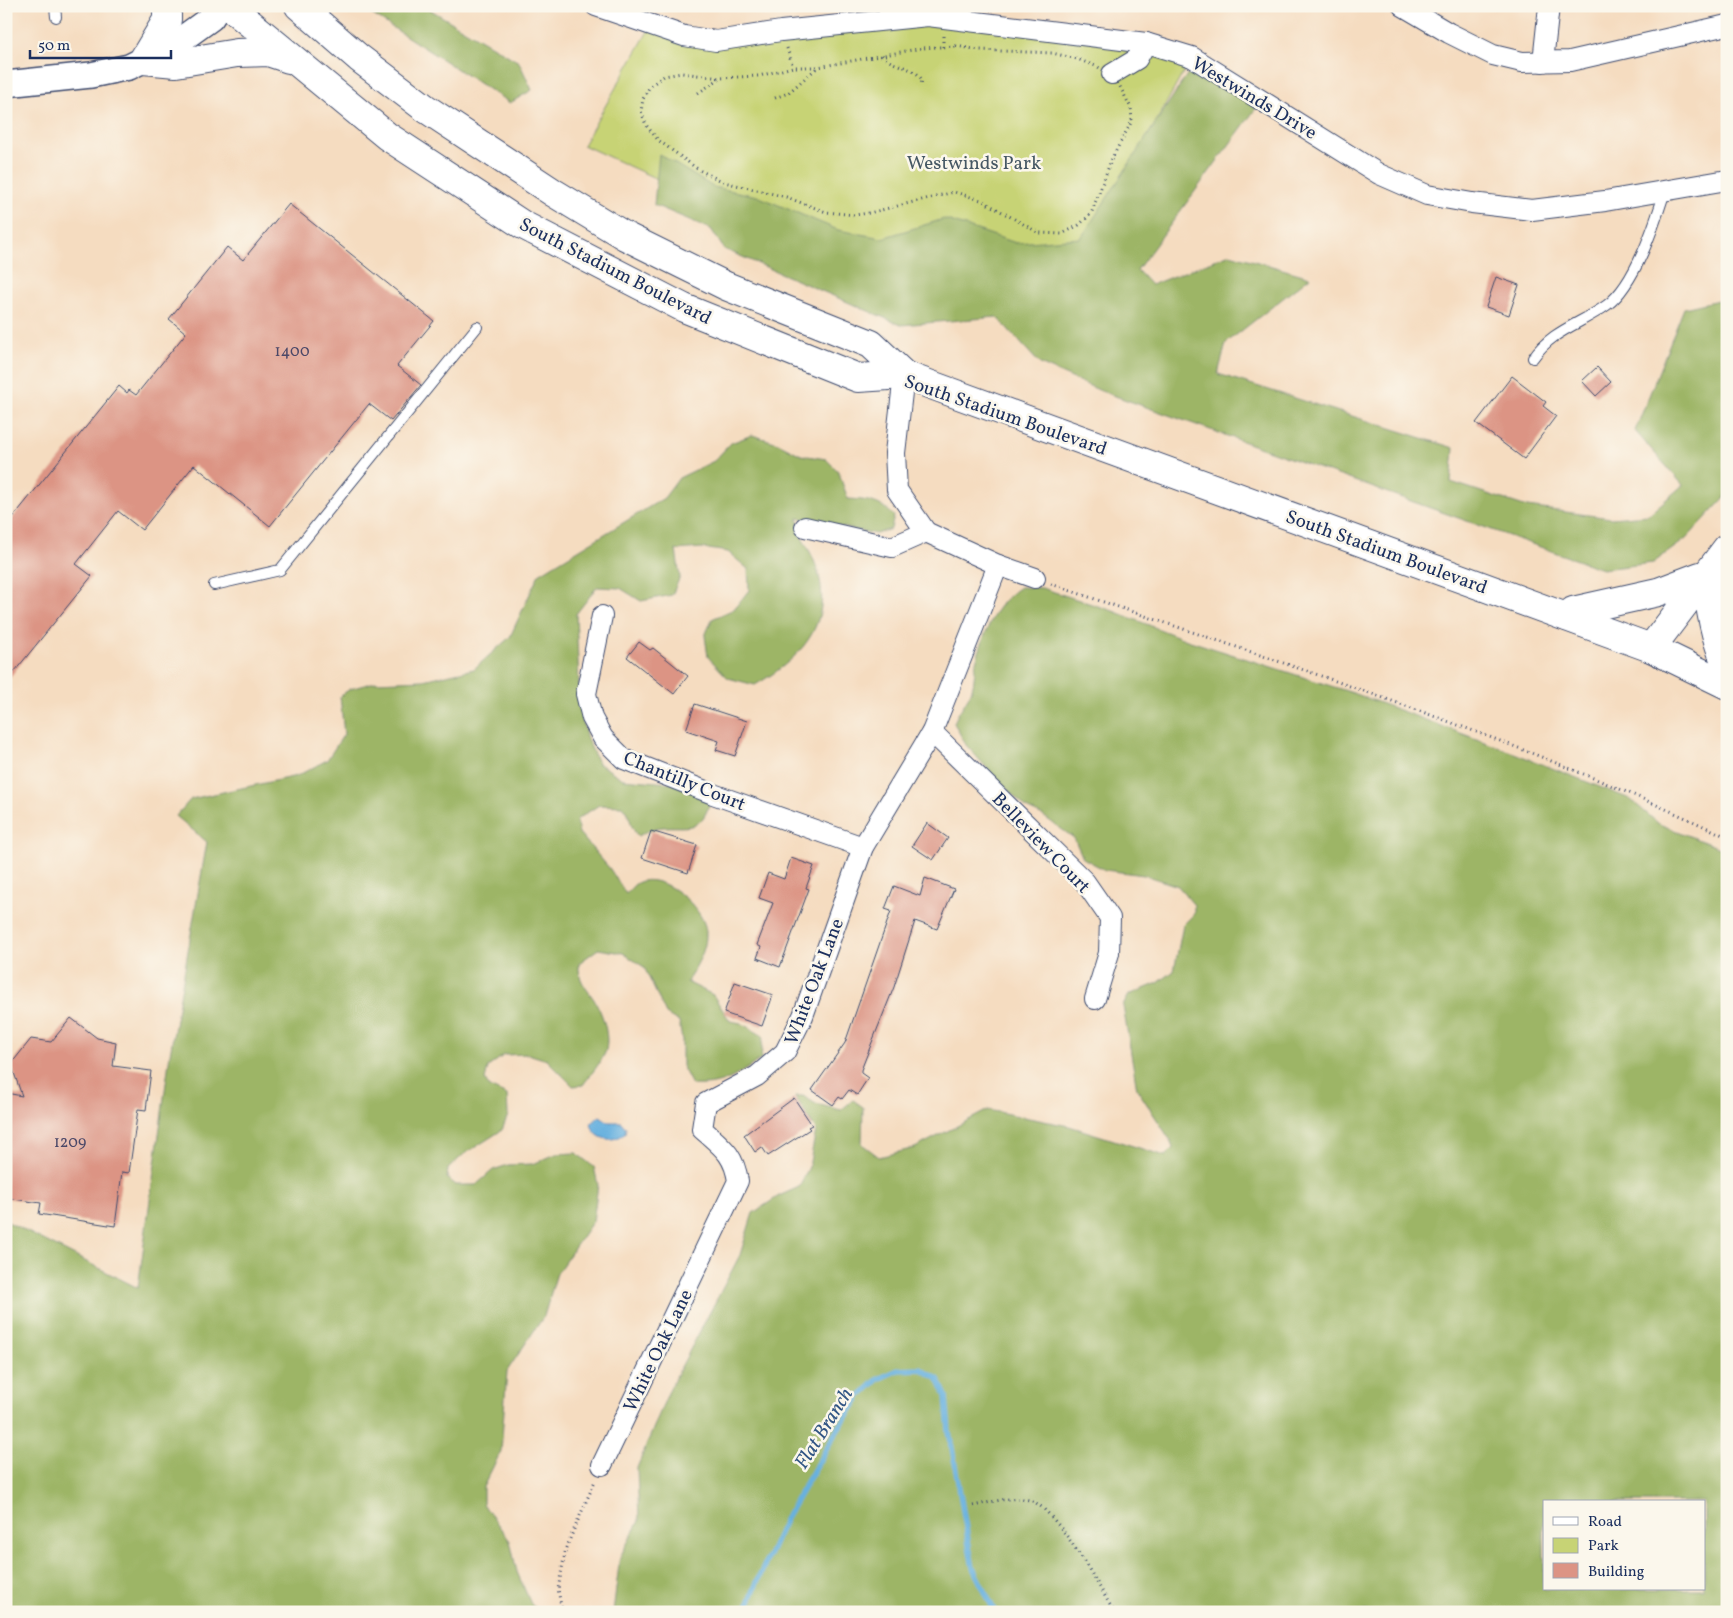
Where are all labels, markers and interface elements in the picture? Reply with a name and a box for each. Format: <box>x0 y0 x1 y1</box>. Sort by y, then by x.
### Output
scale bar <box>30 28 171 60</box>
text: 50 m <box>38 36 70 57</box>
street label: Westwinds Drive <box>1186 51 1322 146</box>
park label: Westwinds Park <box>907 151 1041 177</box>
street label: South Stadium Boulevard <box>514 212 716 332</box>
house number: 1400 <box>275 341 310 363</box>
street label: South Stadium Boulevard <box>901 369 1110 463</box>
street label: South Stadium Boulevard <box>1282 504 1491 601</box>
street label: Chantilly Court <box>619 746 750 818</box>
street label: Belleview Court <box>986 787 1096 900</box>
street label: White Oak Lane <box>779 915 851 1049</box>
house number: 1209 <box>54 1132 86 1154</box>
street label: White Oak Lane <box>618 1285 700 1416</box>
water label: Flat Branch <box>789 1383 861 1475</box>
legend <box>1543 1500 1706 1590</box>
text: Road <box>1588 1512 1622 1533</box>
text: Park <box>1588 1536 1619 1557</box>
text: Building <box>1588 1562 1645 1583</box>

